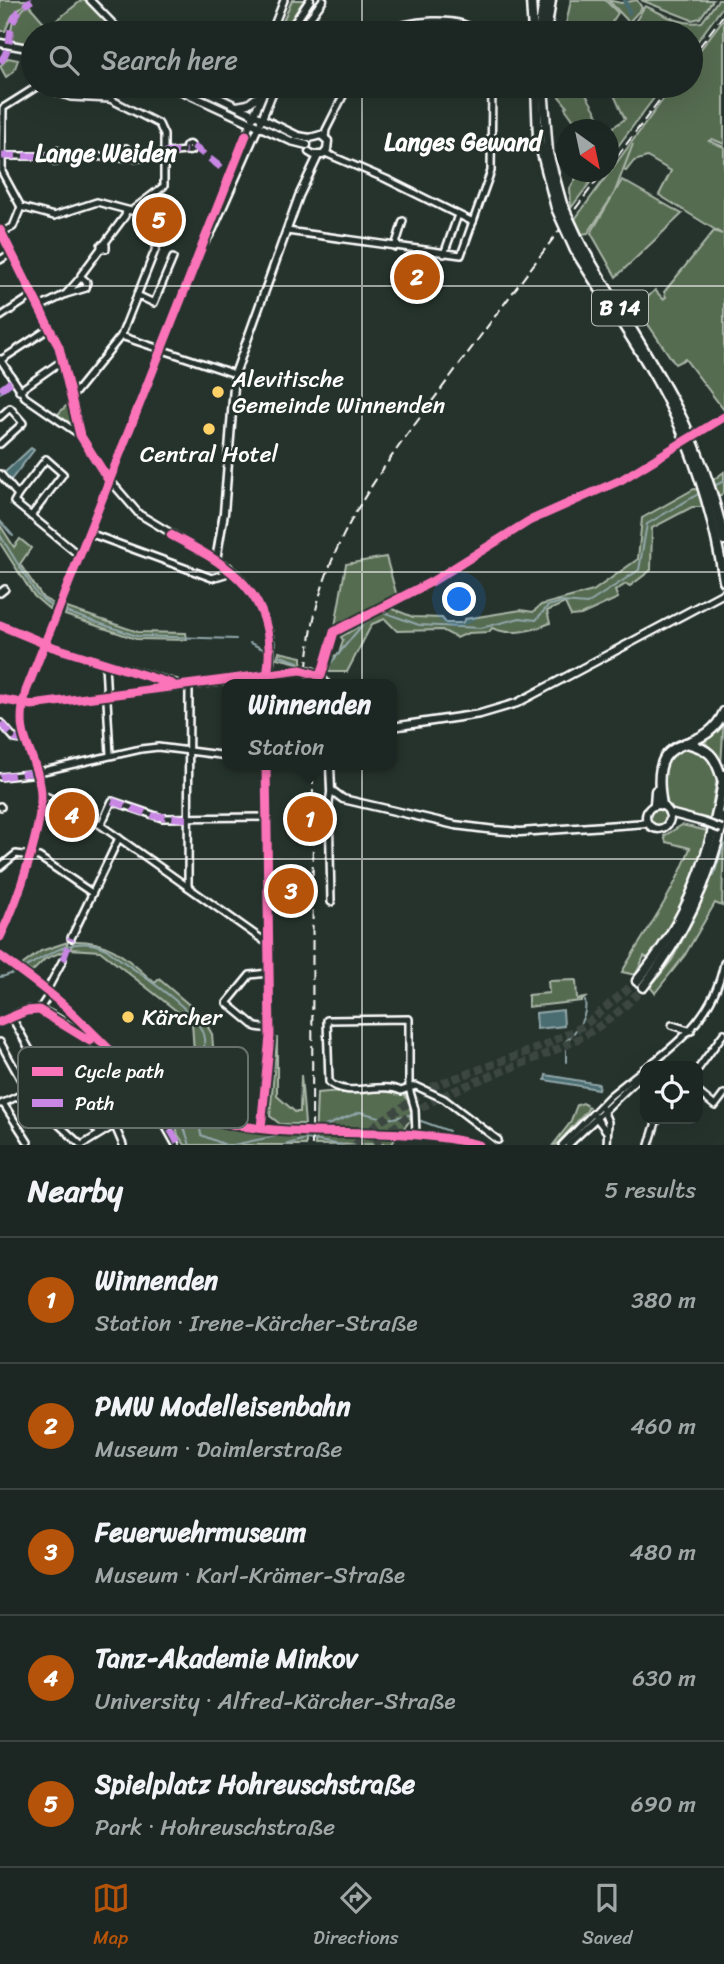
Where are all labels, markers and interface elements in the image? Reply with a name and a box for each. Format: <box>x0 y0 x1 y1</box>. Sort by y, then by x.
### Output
search box <box>21 21 703 98</box>
text: Search here <box>101 37 238 83</box>
icon: search <box>45 41 83 79</box>
north arrow <box>556 119 619 182</box>
district label: Langes Gewand <box>384 121 544 163</box>
district label: Lange Weiden <box>35 132 177 174</box>
pin: 5 <box>136 194 182 246</box>
pin: 2 <box>394 251 440 303</box>
road number: B 14 <box>592 290 648 326</box>
place label: Alevitische Gemeinde Winnenden <box>231 359 445 426</box>
marker: Alevitische Gemeinde Winnenden <box>210 384 226 400</box>
marker: Central Hotel <box>201 421 217 437</box>
place label: Central Hotel <box>140 434 279 475</box>
your location <box>442 582 476 616</box>
popup <box>222 679 397 770</box>
text: Winnenden <box>248 681 371 727</box>
text: Station <box>248 727 324 768</box>
pin: 4 <box>49 789 95 841</box>
pin: 1 <box>287 793 333 845</box>
pin: 3 <box>268 865 314 917</box>
place label: Kärcher <box>142 997 223 1038</box>
marker: Kärcher <box>120 1009 136 1025</box>
legend <box>18 1047 248 1128</box>
text: Cycle path <box>75 1055 164 1088</box>
map controls <box>640 1061 703 1124</box>
button: locate <box>640 1061 703 1124</box>
text: Path <box>75 1087 114 1120</box>
text: Nearby <box>28 1164 123 1218</box>
text: 5 results <box>605 1170 696 1211</box>
text: Winnenden <box>95 1257 218 1303</box>
text: 1 <box>46 1280 56 1321</box>
text: 380 m <box>631 1280 696 1321</box>
text: Station · Irene-Kärcher-Straße <box>95 1303 418 1344</box>
text: PMW Modelleisenbahn <box>95 1383 350 1429</box>
text: 2 <box>44 1406 58 1447</box>
text: 460 m <box>630 1406 696 1447</box>
text: Museum · Daimlerstraße <box>95 1429 342 1470</box>
text: Feuerwehrmuseum <box>95 1509 306 1555</box>
text: 3 <box>45 1532 57 1573</box>
text: 480 m <box>630 1532 696 1573</box>
text: Museum · Karl-Krämer-Straße <box>95 1555 405 1596</box>
text: Tanz-Akademie Minkov <box>95 1635 358 1681</box>
text: 4 <box>44 1658 58 1699</box>
text: 630 m <box>632 1658 696 1699</box>
text: University · Alfred-Kärcher-Straße <box>95 1681 456 1722</box>
text: Spielplatz Hohreuschstraße <box>95 1761 415 1807</box>
text: 5 <box>44 1784 58 1825</box>
text: 690 m <box>631 1784 696 1825</box>
text: Park · Hohreuschstraße <box>95 1807 335 1848</box>
tab: Map <box>92 1879 130 1954</box>
tab: Directions <box>313 1879 399 1954</box>
tab: Saved <box>582 1879 632 1954</box>

